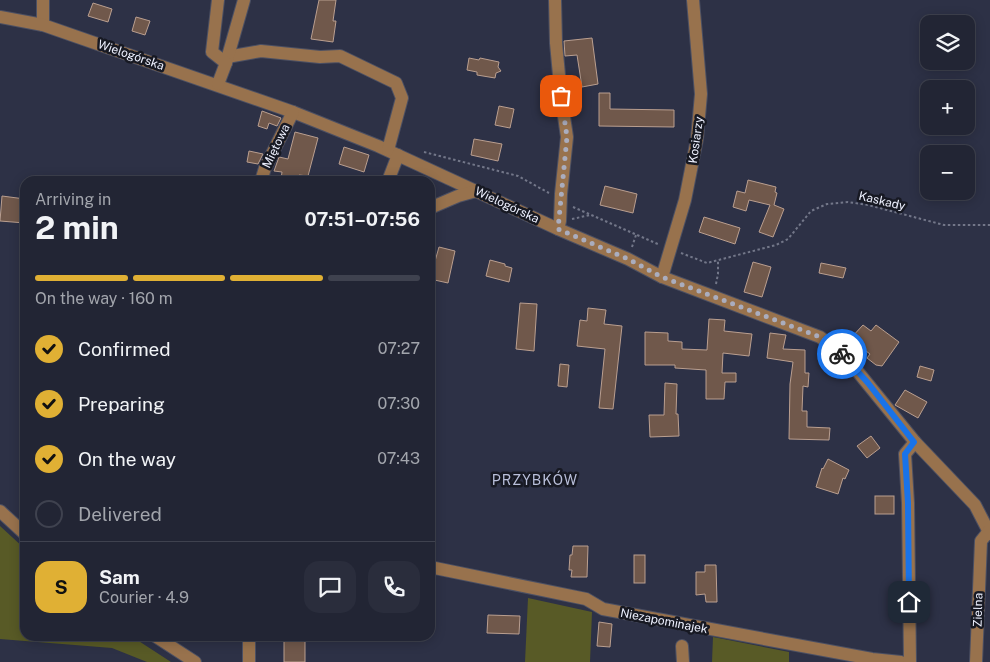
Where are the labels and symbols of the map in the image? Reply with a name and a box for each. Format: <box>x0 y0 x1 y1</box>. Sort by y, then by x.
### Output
street label: Wielogórska <box>96 37 166 73</box>
pin <box>540 75 582 117</box>
street label: Kosiarzy <box>686 115 706 164</box>
street label: Miętowa <box>259 122 293 170</box>
street label: Wielogórska <box>473 184 541 226</box>
street label: Kaskady <box>857 189 907 213</box>
courier <box>817 329 867 379</box>
district label: PRZYBKÓW <box>492 470 578 488</box>
pin <box>888 581 930 623</box>
street label: Zielna <box>970 593 986 627</box>
street label: Niezapominajek <box>619 606 709 636</box>

